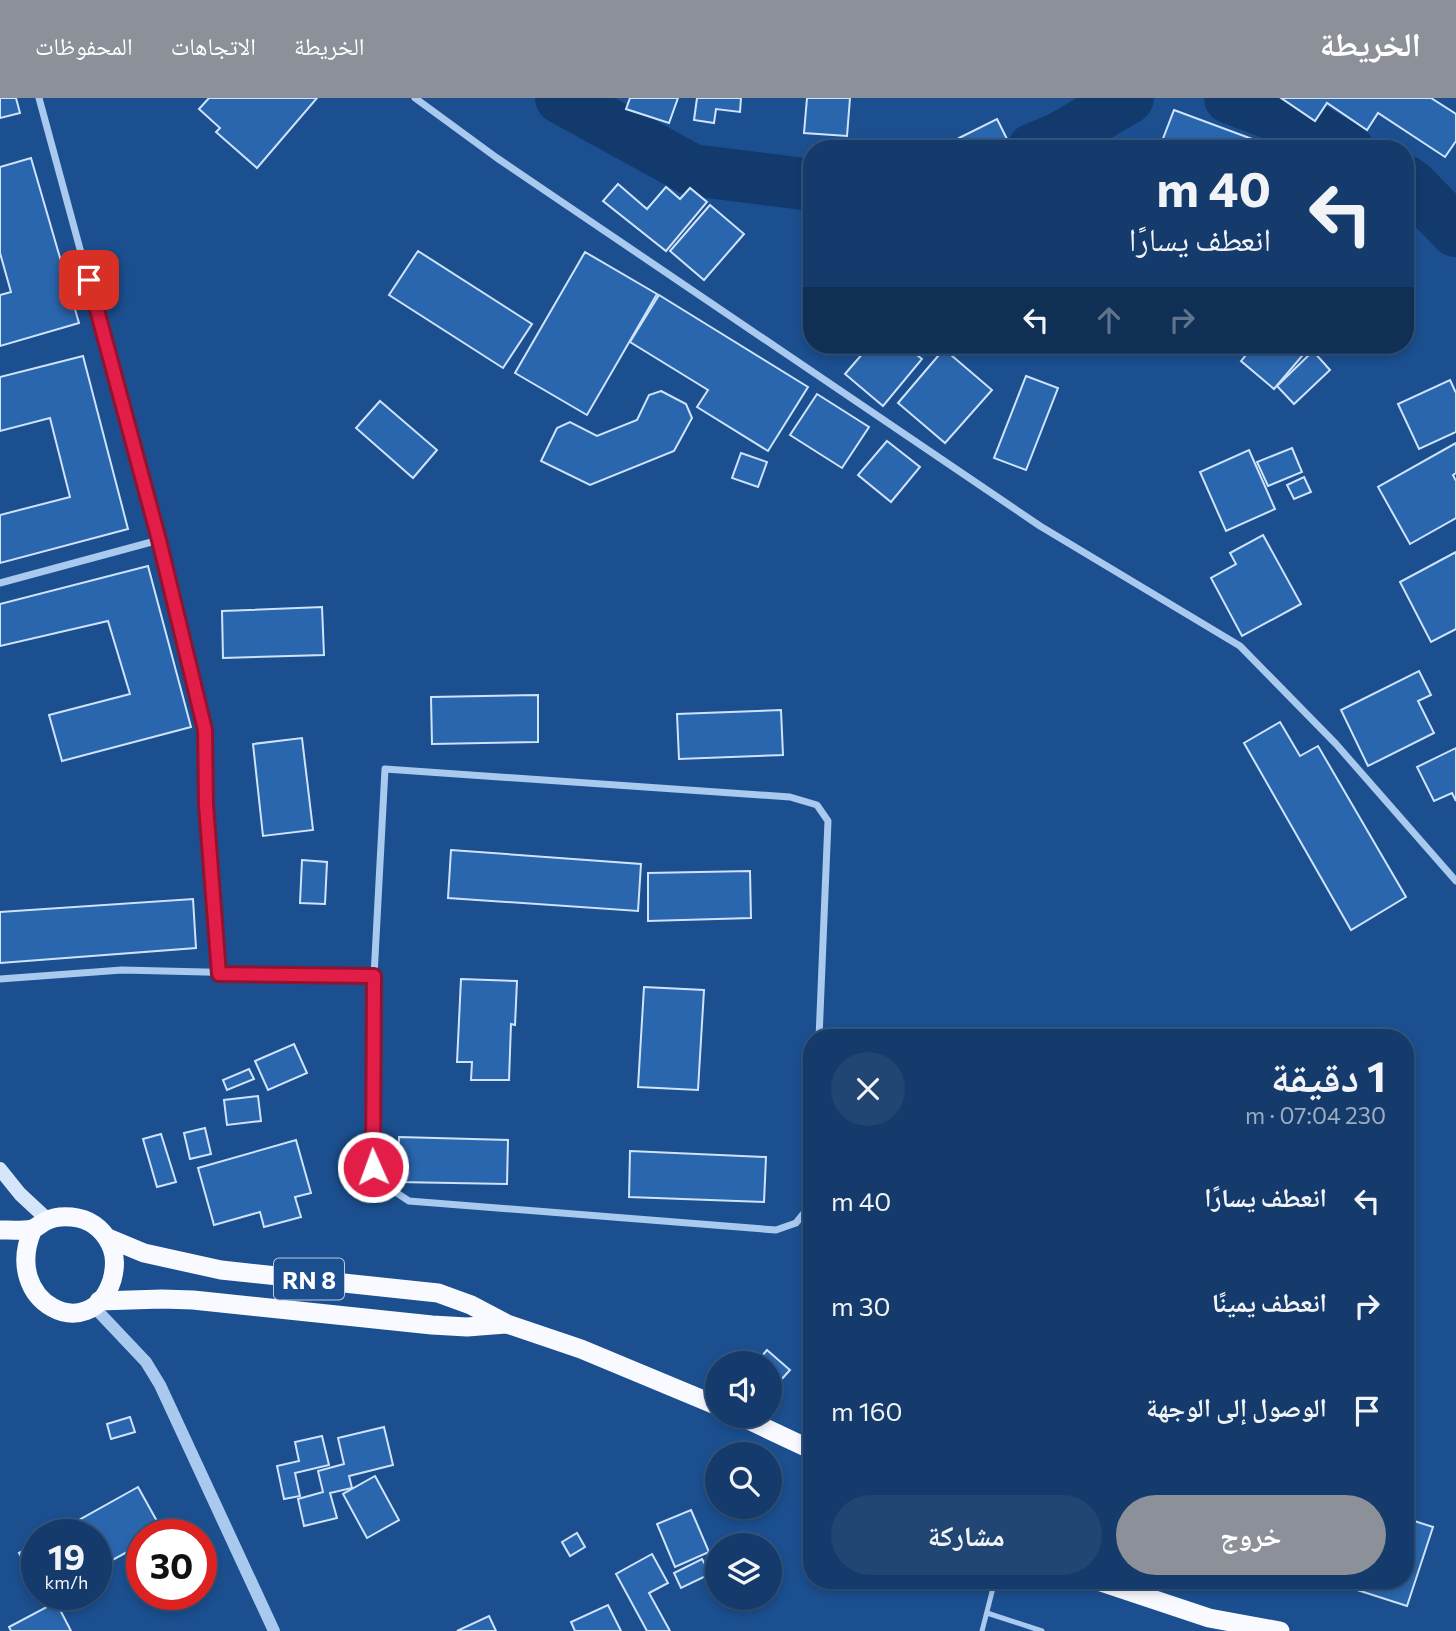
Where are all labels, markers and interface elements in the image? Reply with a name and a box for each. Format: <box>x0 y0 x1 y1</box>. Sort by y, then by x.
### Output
text: الخريطة <box>1320 22 1421 63</box>
text: المحفوظات <box>35 31 133 60</box>
text: الاتجاهات <box>171 31 256 60</box>
text: الخريطة <box>294 31 365 60</box>
text: 40 m <box>1156 157 1271 217</box>
icon: left <box>1295 168 1386 259</box>
text: انعطف يسارًا <box>1129 218 1271 258</box>
pin <box>59 250 119 310</box>
icon: arrive <box>70 261 108 299</box>
icon: left <box>1017 301 1055 339</box>
icon: ahead <box>1090 301 1128 339</box>
icon: right <box>1163 301 1201 339</box>
text: 1 دقيقة <box>1271 1049 1386 1101</box>
button: close <box>831 1052 905 1126</box>
text: 230 m · 07:04 <box>1245 1101 1386 1129</box>
position arrow <box>336 1130 410 1204</box>
text: انعطف يسارًا <box>1204 1181 1327 1212</box>
icon: left <box>1348 1182 1386 1220</box>
text: 40 m <box>831 1185 891 1216</box>
road number: RN 8 <box>274 1259 344 1300</box>
text: انعطف يمينًا <box>1212 1286 1327 1317</box>
icon: right <box>1348 1287 1386 1325</box>
text: 30 m <box>831 1290 890 1321</box>
map controls <box>705 1351 782 1610</box>
button: sound <box>705 1351 782 1428</box>
text: الوصول إلى الوجهة <box>1146 1391 1327 1422</box>
icon: arrive <box>1348 1392 1386 1430</box>
text: 160 m <box>831 1395 903 1426</box>
button: search <box>705 1442 782 1519</box>
button: مشاركة <box>831 1495 1102 1575</box>
button: خروج <box>1116 1495 1386 1575</box>
speed limit sign: 30 <box>126 1519 217 1610</box>
button: layers <box>705 1533 782 1610</box>
text: 19 <box>48 1534 85 1577</box>
text: km/h <box>45 1571 88 1593</box>

